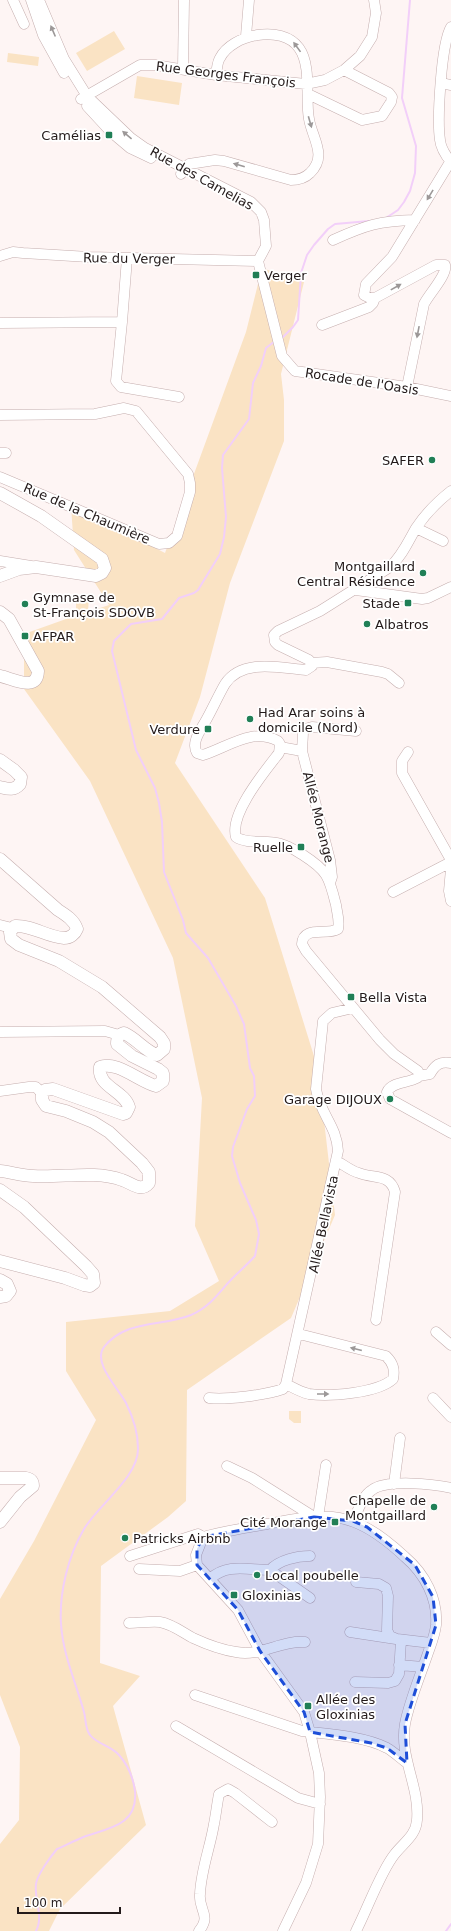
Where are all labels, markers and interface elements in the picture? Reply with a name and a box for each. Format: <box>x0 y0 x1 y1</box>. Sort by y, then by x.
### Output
one-way arrow <box>50 25 56 36</box>
one-way arrow <box>293 42 301 52</box>
street label: Rue Georges François <box>155 58 297 91</box>
one-way arrow <box>308 116 314 129</box>
place label: Camélias <box>41 128 101 143</box>
marker: Camélias <box>104 130 114 140</box>
one-way arrow <box>122 130 133 139</box>
street label: Rue des Camelias <box>148 144 256 213</box>
one-way arrow <box>233 162 245 168</box>
one-way arrow <box>426 190 434 200</box>
street label: Rue du Verger <box>83 250 176 267</box>
place label: Verger <box>264 268 307 283</box>
marker: Verger <box>251 270 261 280</box>
one-way arrow <box>390 284 402 291</box>
one-way arrow <box>414 326 420 338</box>
street label: Rocade de l'Oasis <box>304 365 420 398</box>
place label: SAFER <box>382 453 424 468</box>
marker: SAFER <box>427 455 437 465</box>
street label: Rue de la Chaumière <box>21 480 152 547</box>
place label: Montgaillard Central Résidence <box>297 559 415 589</box>
marker: Montgaillard Central Résidence <box>418 568 428 578</box>
place label: Gymnase de St-François SDOVB <box>33 590 155 620</box>
place label: Stade <box>362 596 400 611</box>
marker: Stade <box>403 598 413 608</box>
marker: Gymnase de St-François SDOVB <box>20 599 30 609</box>
place label: Albatros <box>375 617 429 632</box>
marker: Albatros <box>362 619 372 629</box>
place label: AFPAR <box>33 629 74 644</box>
marker: AFPAR <box>20 631 30 641</box>
place label: Had Arar soins à domicile (Nord) <box>258 705 365 735</box>
marker: Had Arar soins à domicile (Nord) <box>245 714 255 724</box>
place label: Verdure <box>149 722 200 737</box>
marker: Verdure <box>203 724 213 734</box>
street label: Allée Morange <box>300 770 337 864</box>
place label: Ruelle <box>253 840 293 855</box>
marker: Ruelle <box>296 842 306 852</box>
place label: Bella Vista <box>359 990 427 1005</box>
marker: Bella Vista <box>346 992 356 1002</box>
place label: Garage DIJOUX <box>284 1092 382 1107</box>
marker: Garage DIJOUX <box>385 1094 395 1104</box>
street label: Allée Bellavista <box>306 1174 341 1274</box>
one-way arrow <box>349 1345 362 1351</box>
one-way arrow <box>317 1391 330 1397</box>
place label: Chapelle de Montgaillard <box>345 1493 426 1523</box>
marker: Chapelle de Montgaillard <box>429 1502 439 1512</box>
place label: Cité Morange <box>240 1515 327 1530</box>
marker: Cité Morange <box>330 1517 340 1527</box>
place label: Patricks Airbnb <box>133 1531 230 1546</box>
marker: Patricks Airbnb <box>120 1533 130 1543</box>
place label: Local poubelle <box>265 1568 359 1583</box>
marker: Local poubelle <box>252 1570 262 1580</box>
place label: Gloxinias <box>242 1588 301 1603</box>
marker: Gloxinias <box>229 1590 239 1600</box>
place label: Allée des Gloxinias <box>316 1692 375 1722</box>
marker: Allée des Gloxinias <box>303 1701 313 1711</box>
scale bar <box>18 1889 120 1915</box>
text: 100 m <box>24 1896 62 1910</box>

